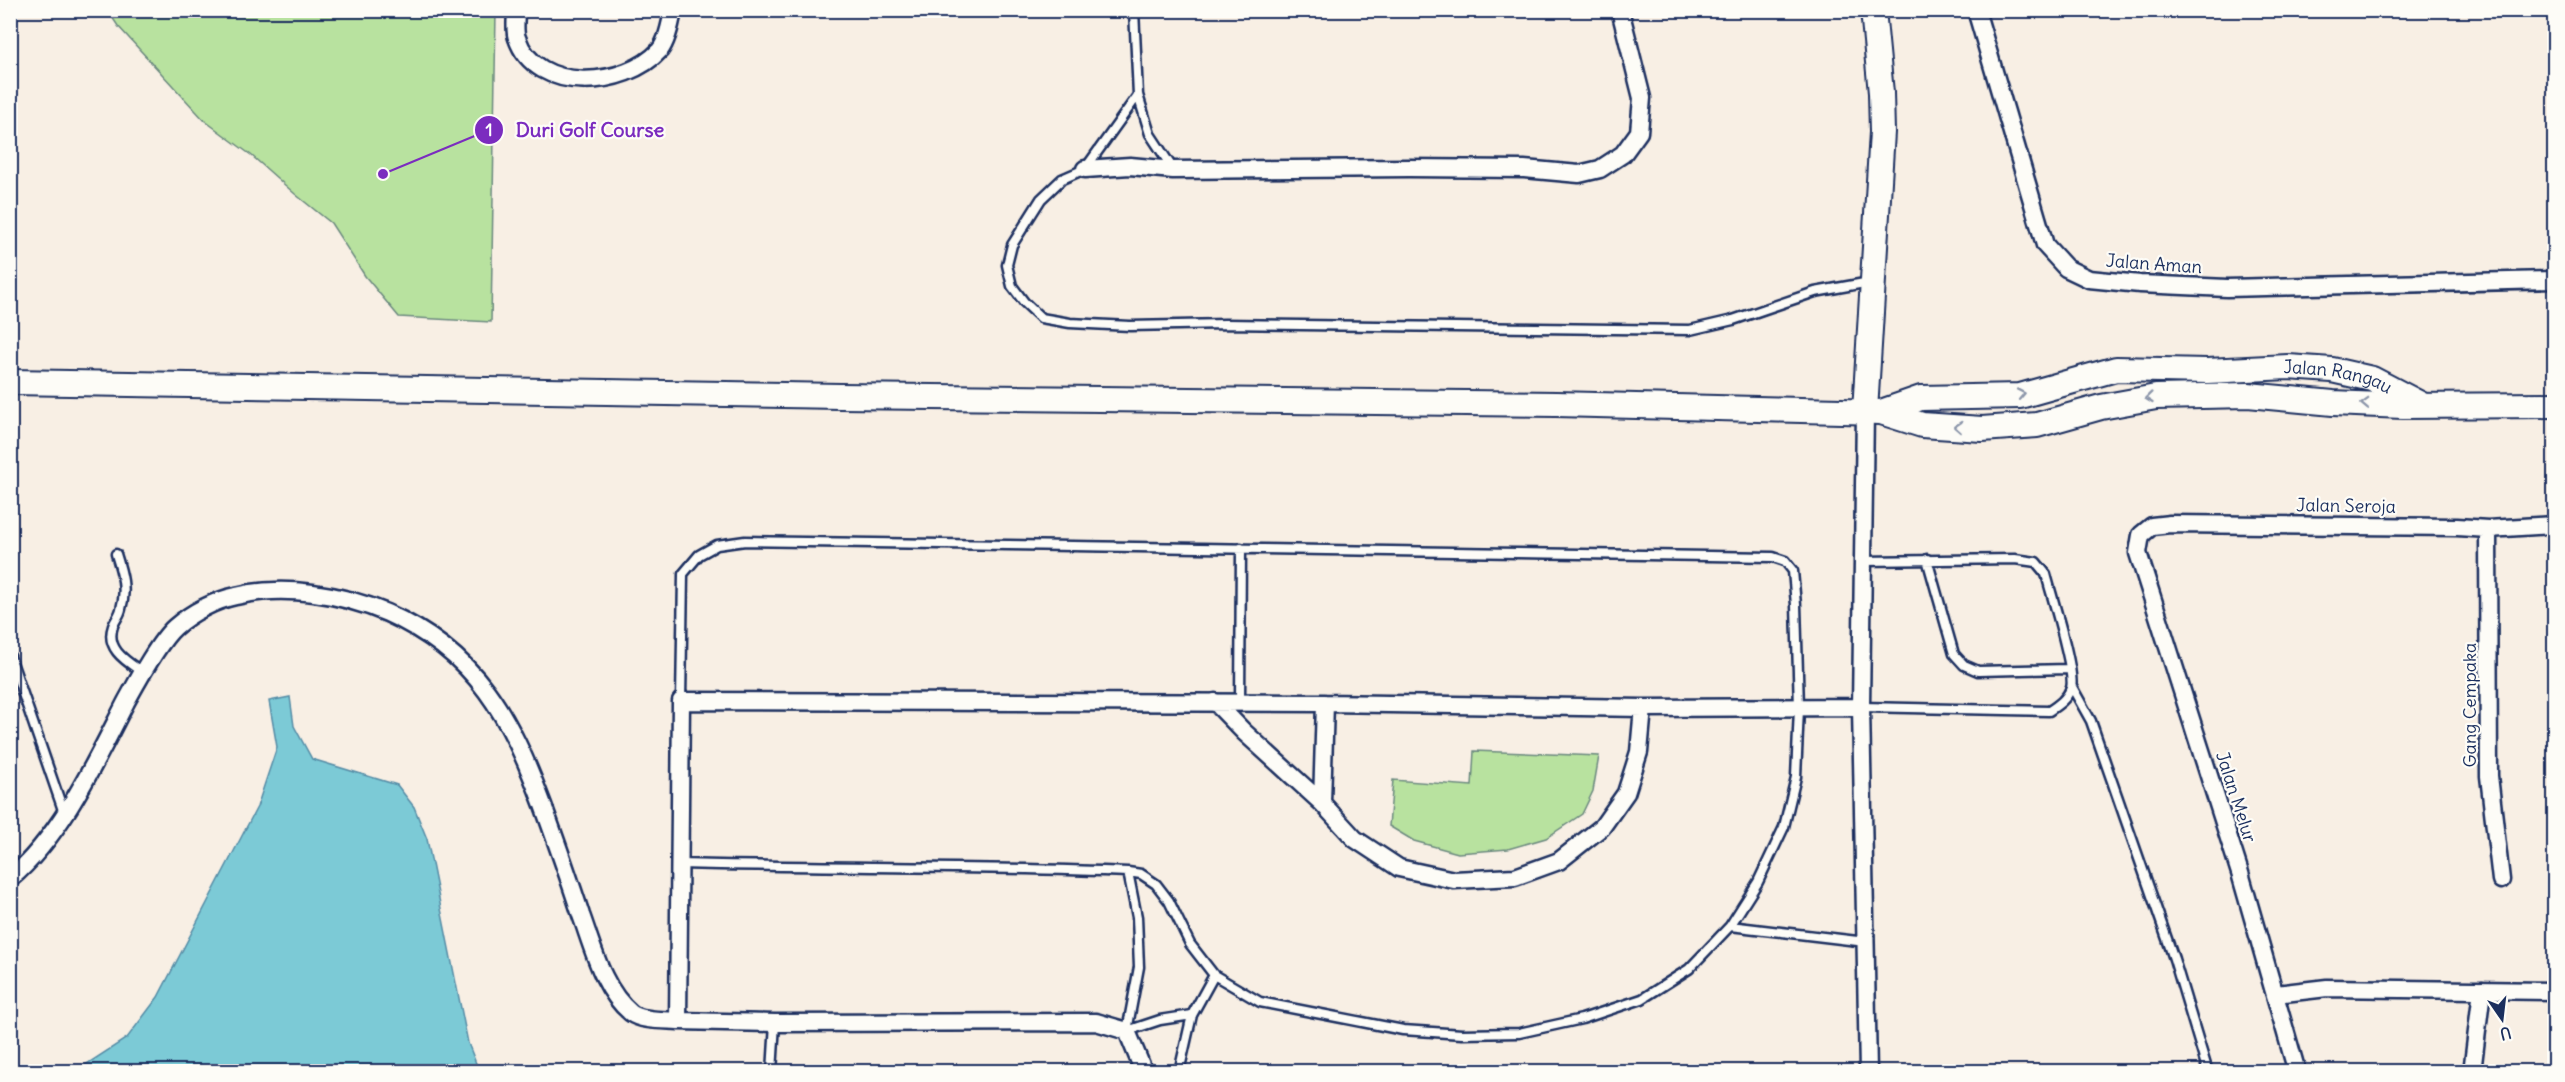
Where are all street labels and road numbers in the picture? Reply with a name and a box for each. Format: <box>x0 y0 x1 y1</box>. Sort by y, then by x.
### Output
street label: Jalan Aman <box>2105 249 2203 278</box>
street label: Jalan Rangau <box>2283 355 2396 399</box>
street label: Jalan Seroja <box>2296 493 2396 518</box>
street label: Gang Cempaka <box>2458 643 2481 767</box>
street label: Jalan Melur <box>2211 748 2262 846</box>

